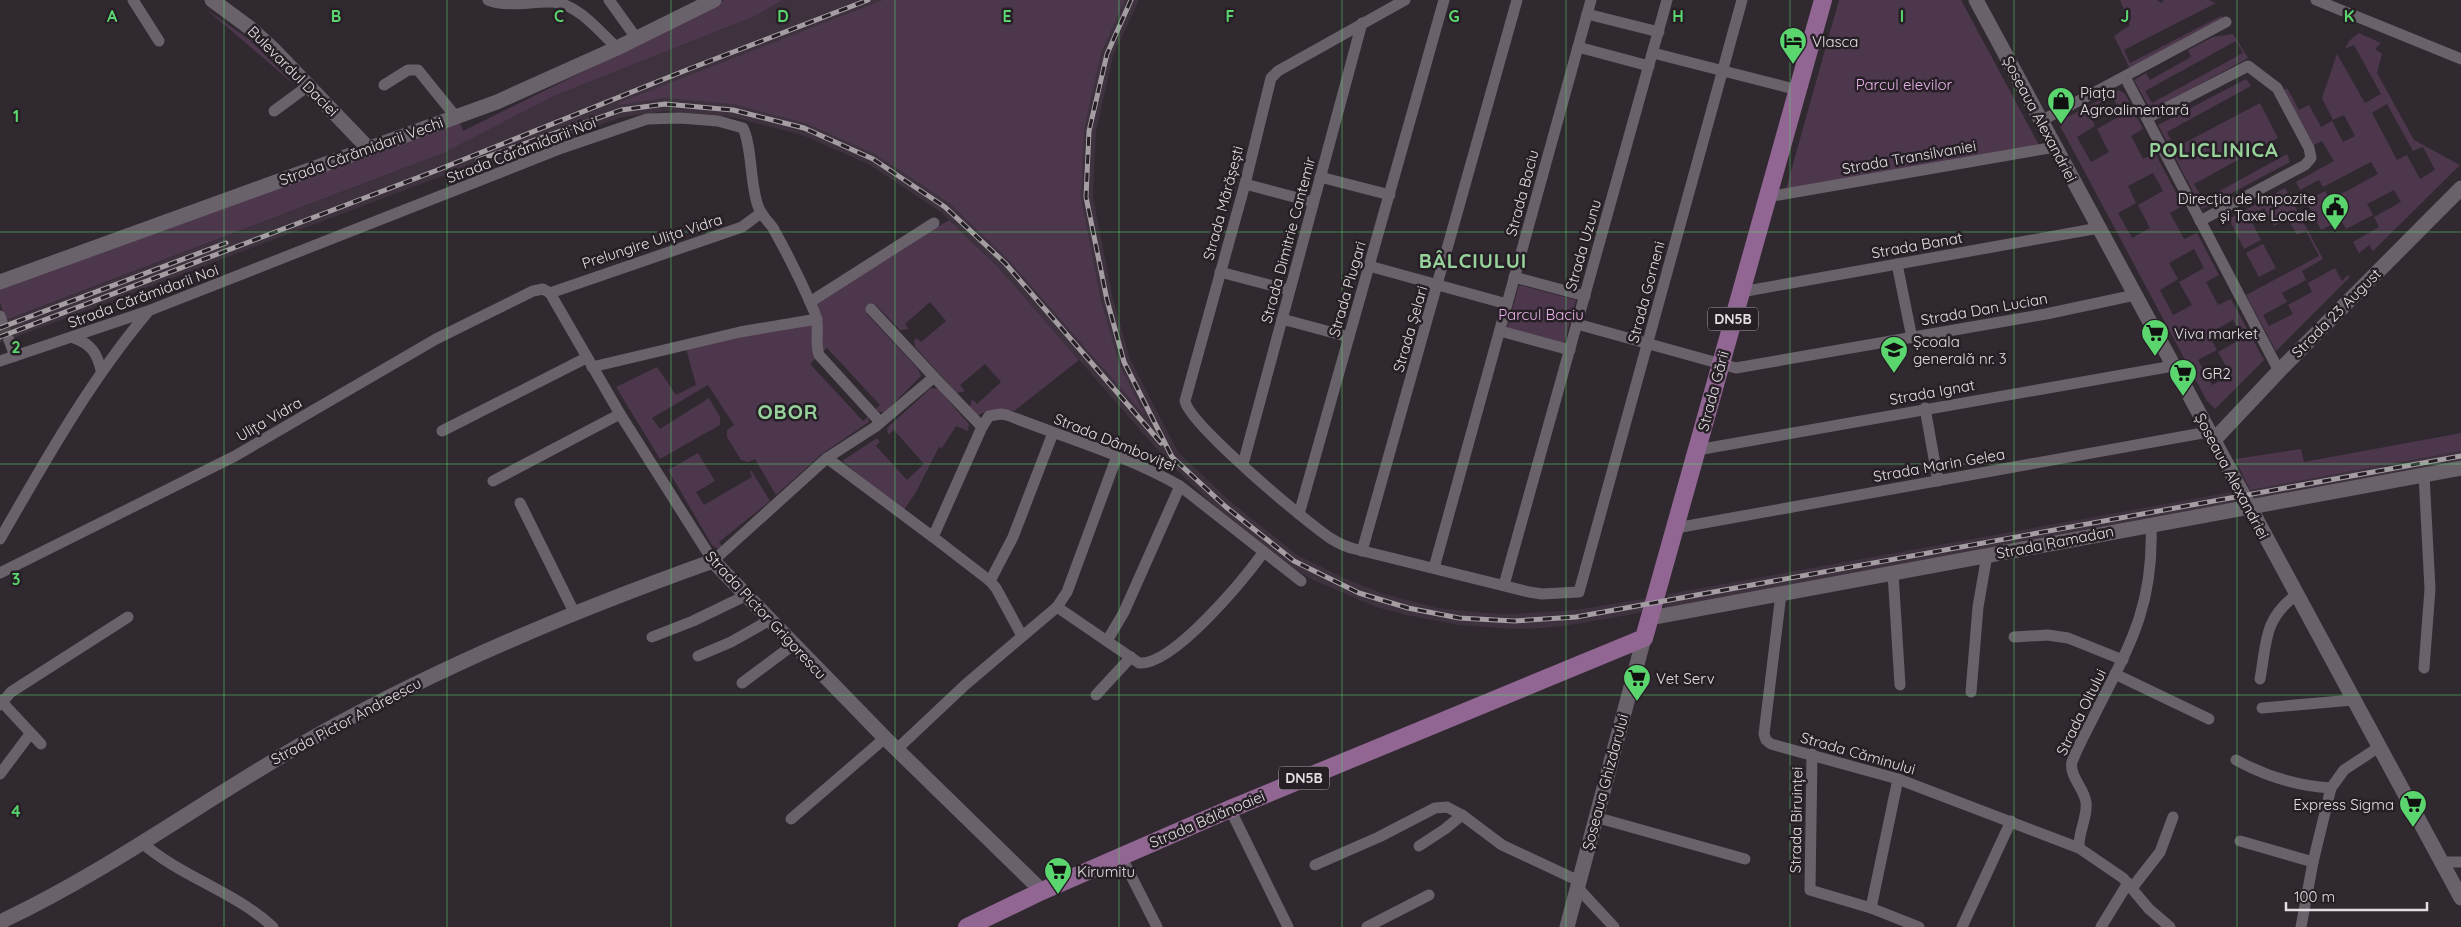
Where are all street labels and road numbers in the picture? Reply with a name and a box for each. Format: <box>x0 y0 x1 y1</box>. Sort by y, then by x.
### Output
street label: Bulevardul Daciei <box>244 22 342 120</box>
street label: Șoseaua Alexandriei <box>1999 53 2081 185</box>
street label: Strada Cărămidarii Vechi <box>276 112 446 190</box>
street label: Strada Cărămidarii Noi <box>444 113 598 187</box>
street label: Strada Transilvaniei <box>1840 136 1978 178</box>
street label: Strada Mărășești <box>1199 144 1247 262</box>
street label: Strada Baciu <box>1501 148 1543 238</box>
street label: Strada Dimitrie Cantemir <box>1257 154 1319 325</box>
street label: Strada Uzunu <box>1561 197 1605 293</box>
street label: Prelungire Ulița Vidra <box>579 209 725 273</box>
street label: Strada Banat <box>1870 228 1964 262</box>
street label: Strada Plugari <box>1324 239 1370 339</box>
street label: Strada Gorneni <box>1623 239 1669 345</box>
street label: Strada Cărămidarii Noi <box>65 260 221 332</box>
street label: Strada 23 August <box>2287 264 2385 362</box>
street label: Strada Șelari <box>1389 284 1431 374</box>
street label: Strada Dan Lucian <box>1919 288 2049 330</box>
road number: DN5B <box>1708 308 1758 330</box>
street label: Strada Gării <box>1693 349 1733 433</box>
street label: Strada Ignat <box>1888 375 1976 409</box>
street label: Ulița Vidra <box>233 393 305 445</box>
street label: Strada Dâmboviței <box>1051 409 1179 475</box>
street label: Șoseaua Alexandriei <box>2191 410 2273 542</box>
street label: Strada Marin Gelea <box>1872 444 2006 486</box>
street label: Strada Ramadan <box>1995 521 2115 563</box>
street label: Strada Pictor Grigorescu <box>701 547 831 683</box>
street label: Strada Oltului <box>2052 666 2110 758</box>
street label: Strada Pictor Andreescu <box>268 673 424 769</box>
street label: Șoseaua Ghizdarului <box>1578 712 1632 852</box>
street label: Strada Căminului <box>1798 728 1918 778</box>
road number: DN5B <box>1279 766 1329 790</box>
street label: Strada Biruinței <box>1786 767 1806 873</box>
street label: Strada Bălănoaiei <box>1146 786 1268 852</box>

